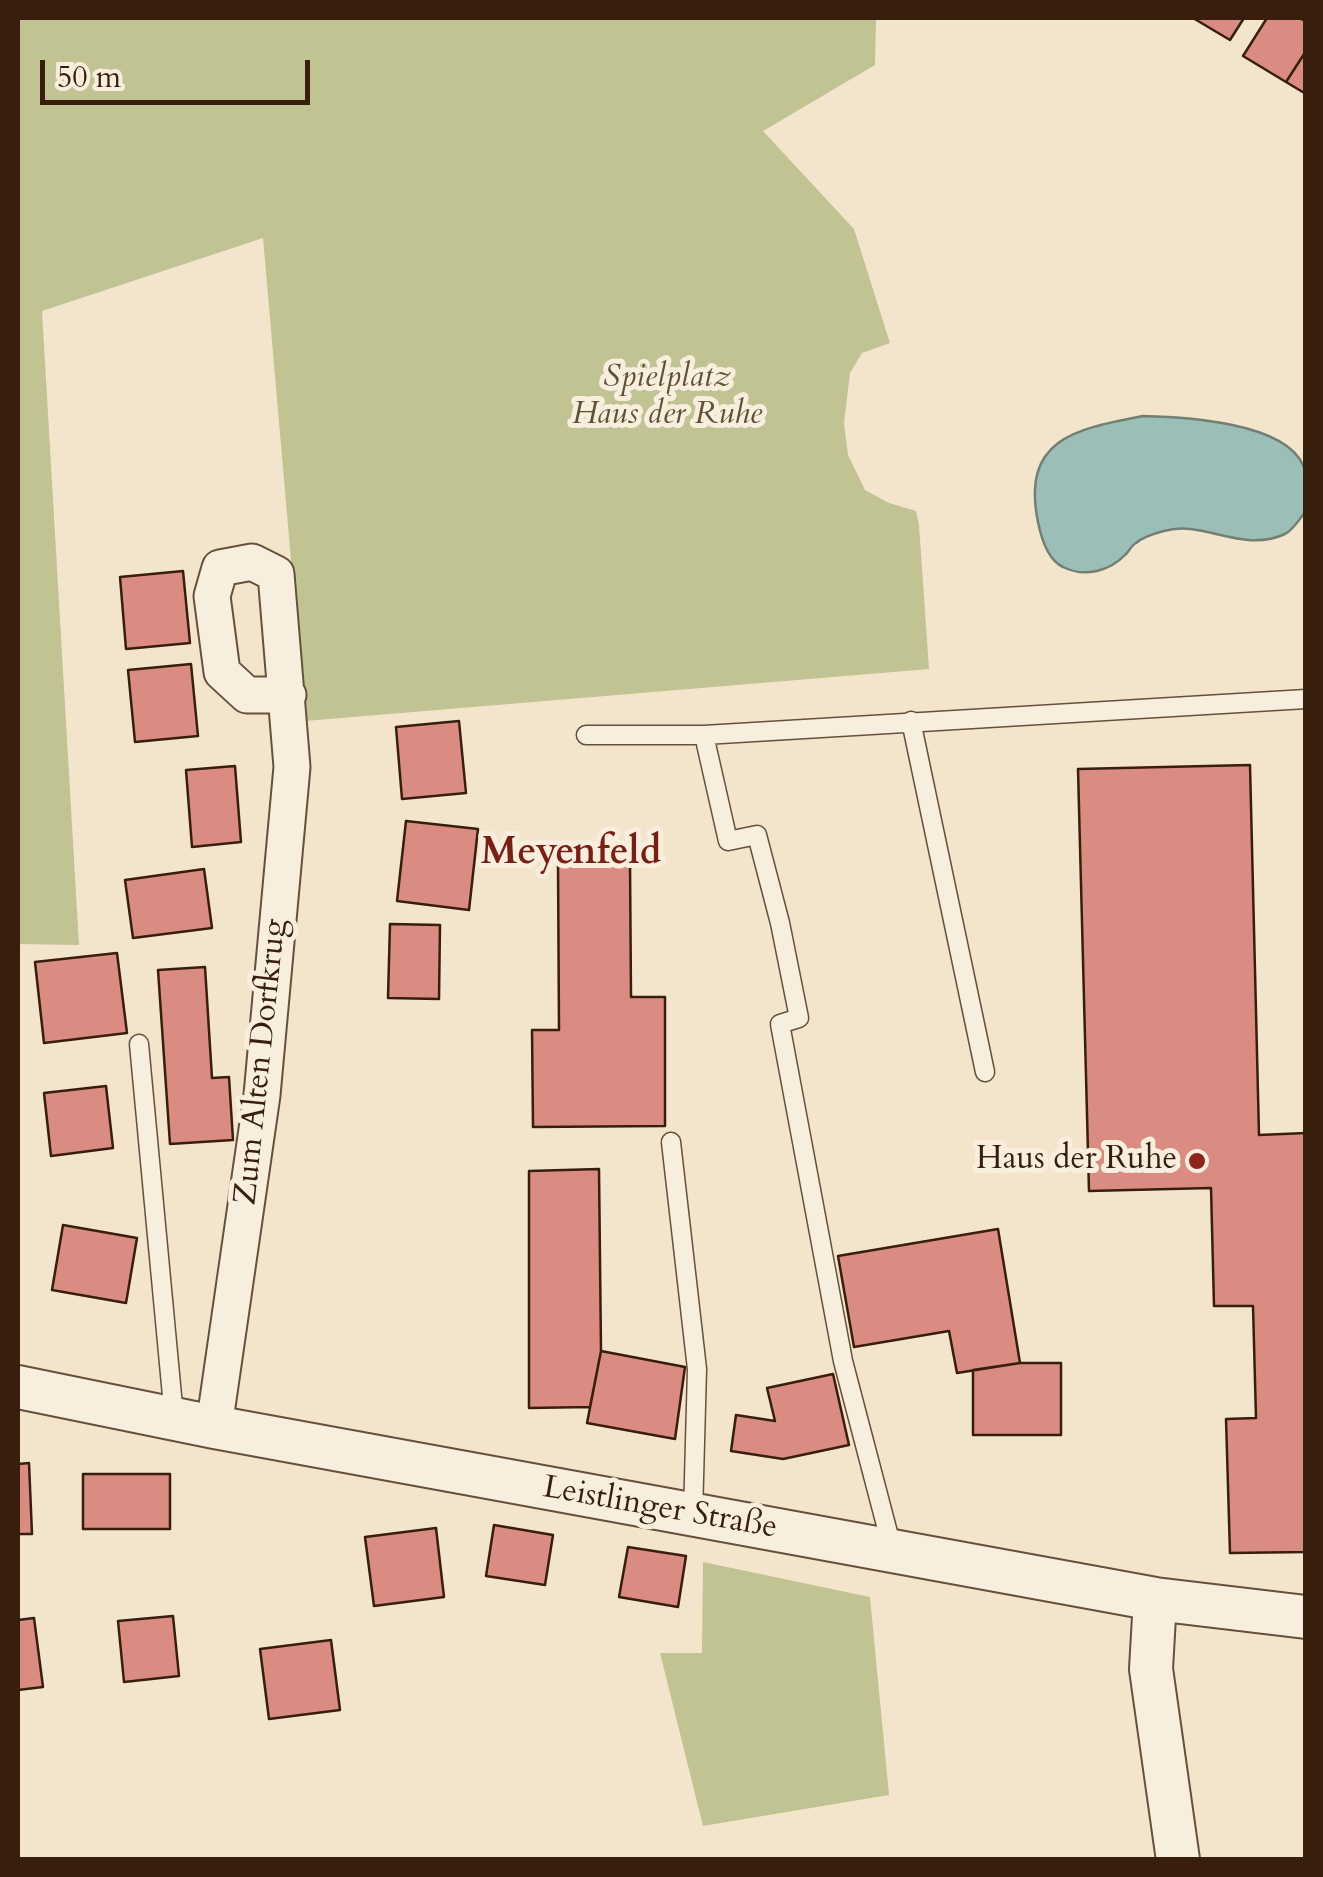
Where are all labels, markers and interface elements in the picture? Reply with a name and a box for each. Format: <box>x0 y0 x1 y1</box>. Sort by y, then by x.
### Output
scale bar <box>45 40 315 102</box>
text: 50 m <box>57 57 121 98</box>
park label: Spielplatz Haus der Ruhe <box>572 360 762 435</box>
district label: Meyenfeld <box>481 831 661 877</box>
street label: Zum Alten Dorfkrug <box>228 917 296 1207</box>
place label: Haus der Ruhe <box>976 1142 1177 1180</box>
marker: Haus der Ruhe <box>1186 1150 1208 1172</box>
street label: Leistlinger Straße <box>540 1470 780 1548</box>

